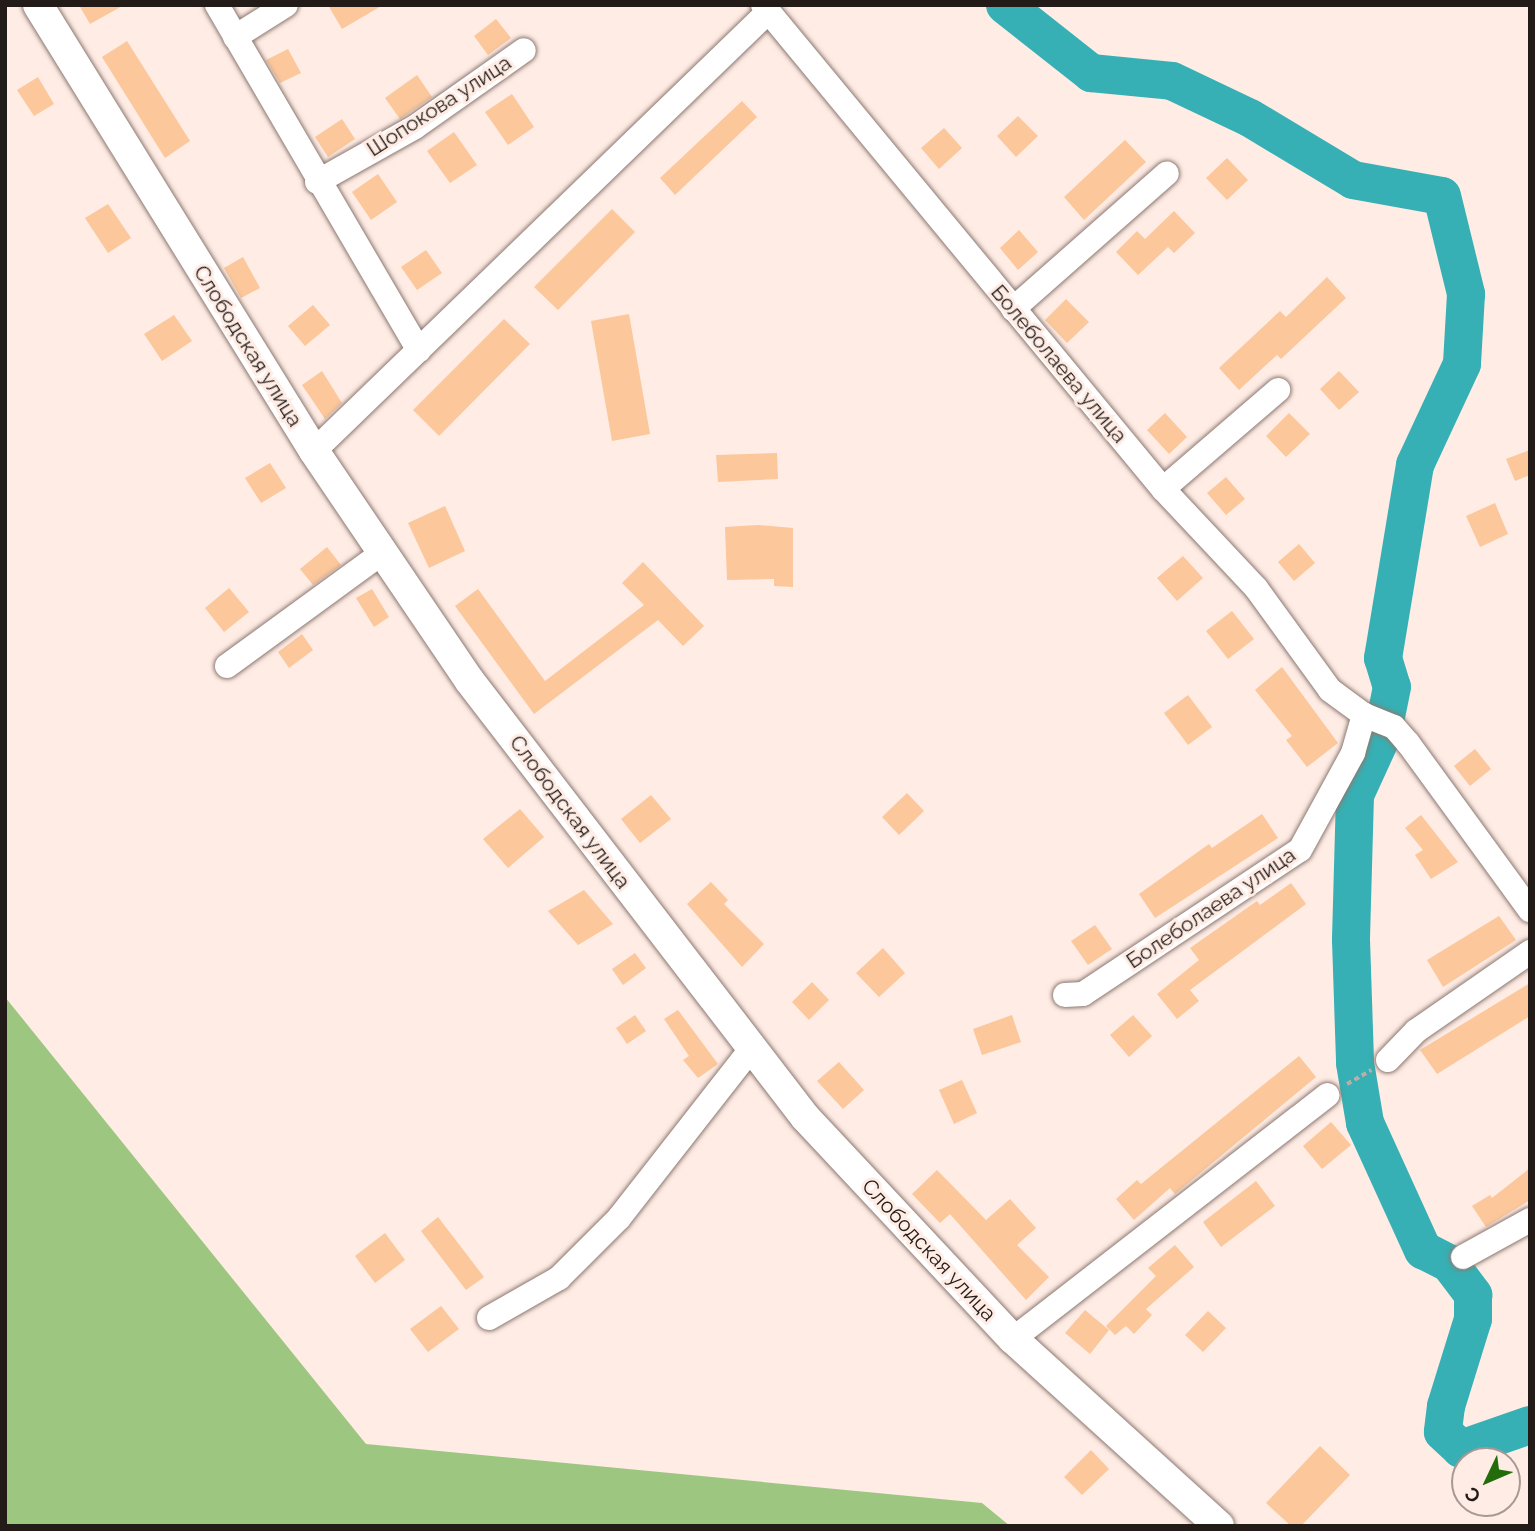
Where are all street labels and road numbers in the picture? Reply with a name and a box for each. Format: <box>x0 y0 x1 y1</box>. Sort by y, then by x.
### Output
street label: Шопокова улица <box>362 50 516 162</box>
street label: Слободская улица <box>188 261 308 431</box>
street label: Болеболаева улица <box>985 280 1133 448</box>
street label: Слободская улица <box>504 730 636 894</box>
street label: Болеболаева улица <box>1122 842 1300 974</box>
street label: Слободская улица <box>856 1173 1002 1327</box>

